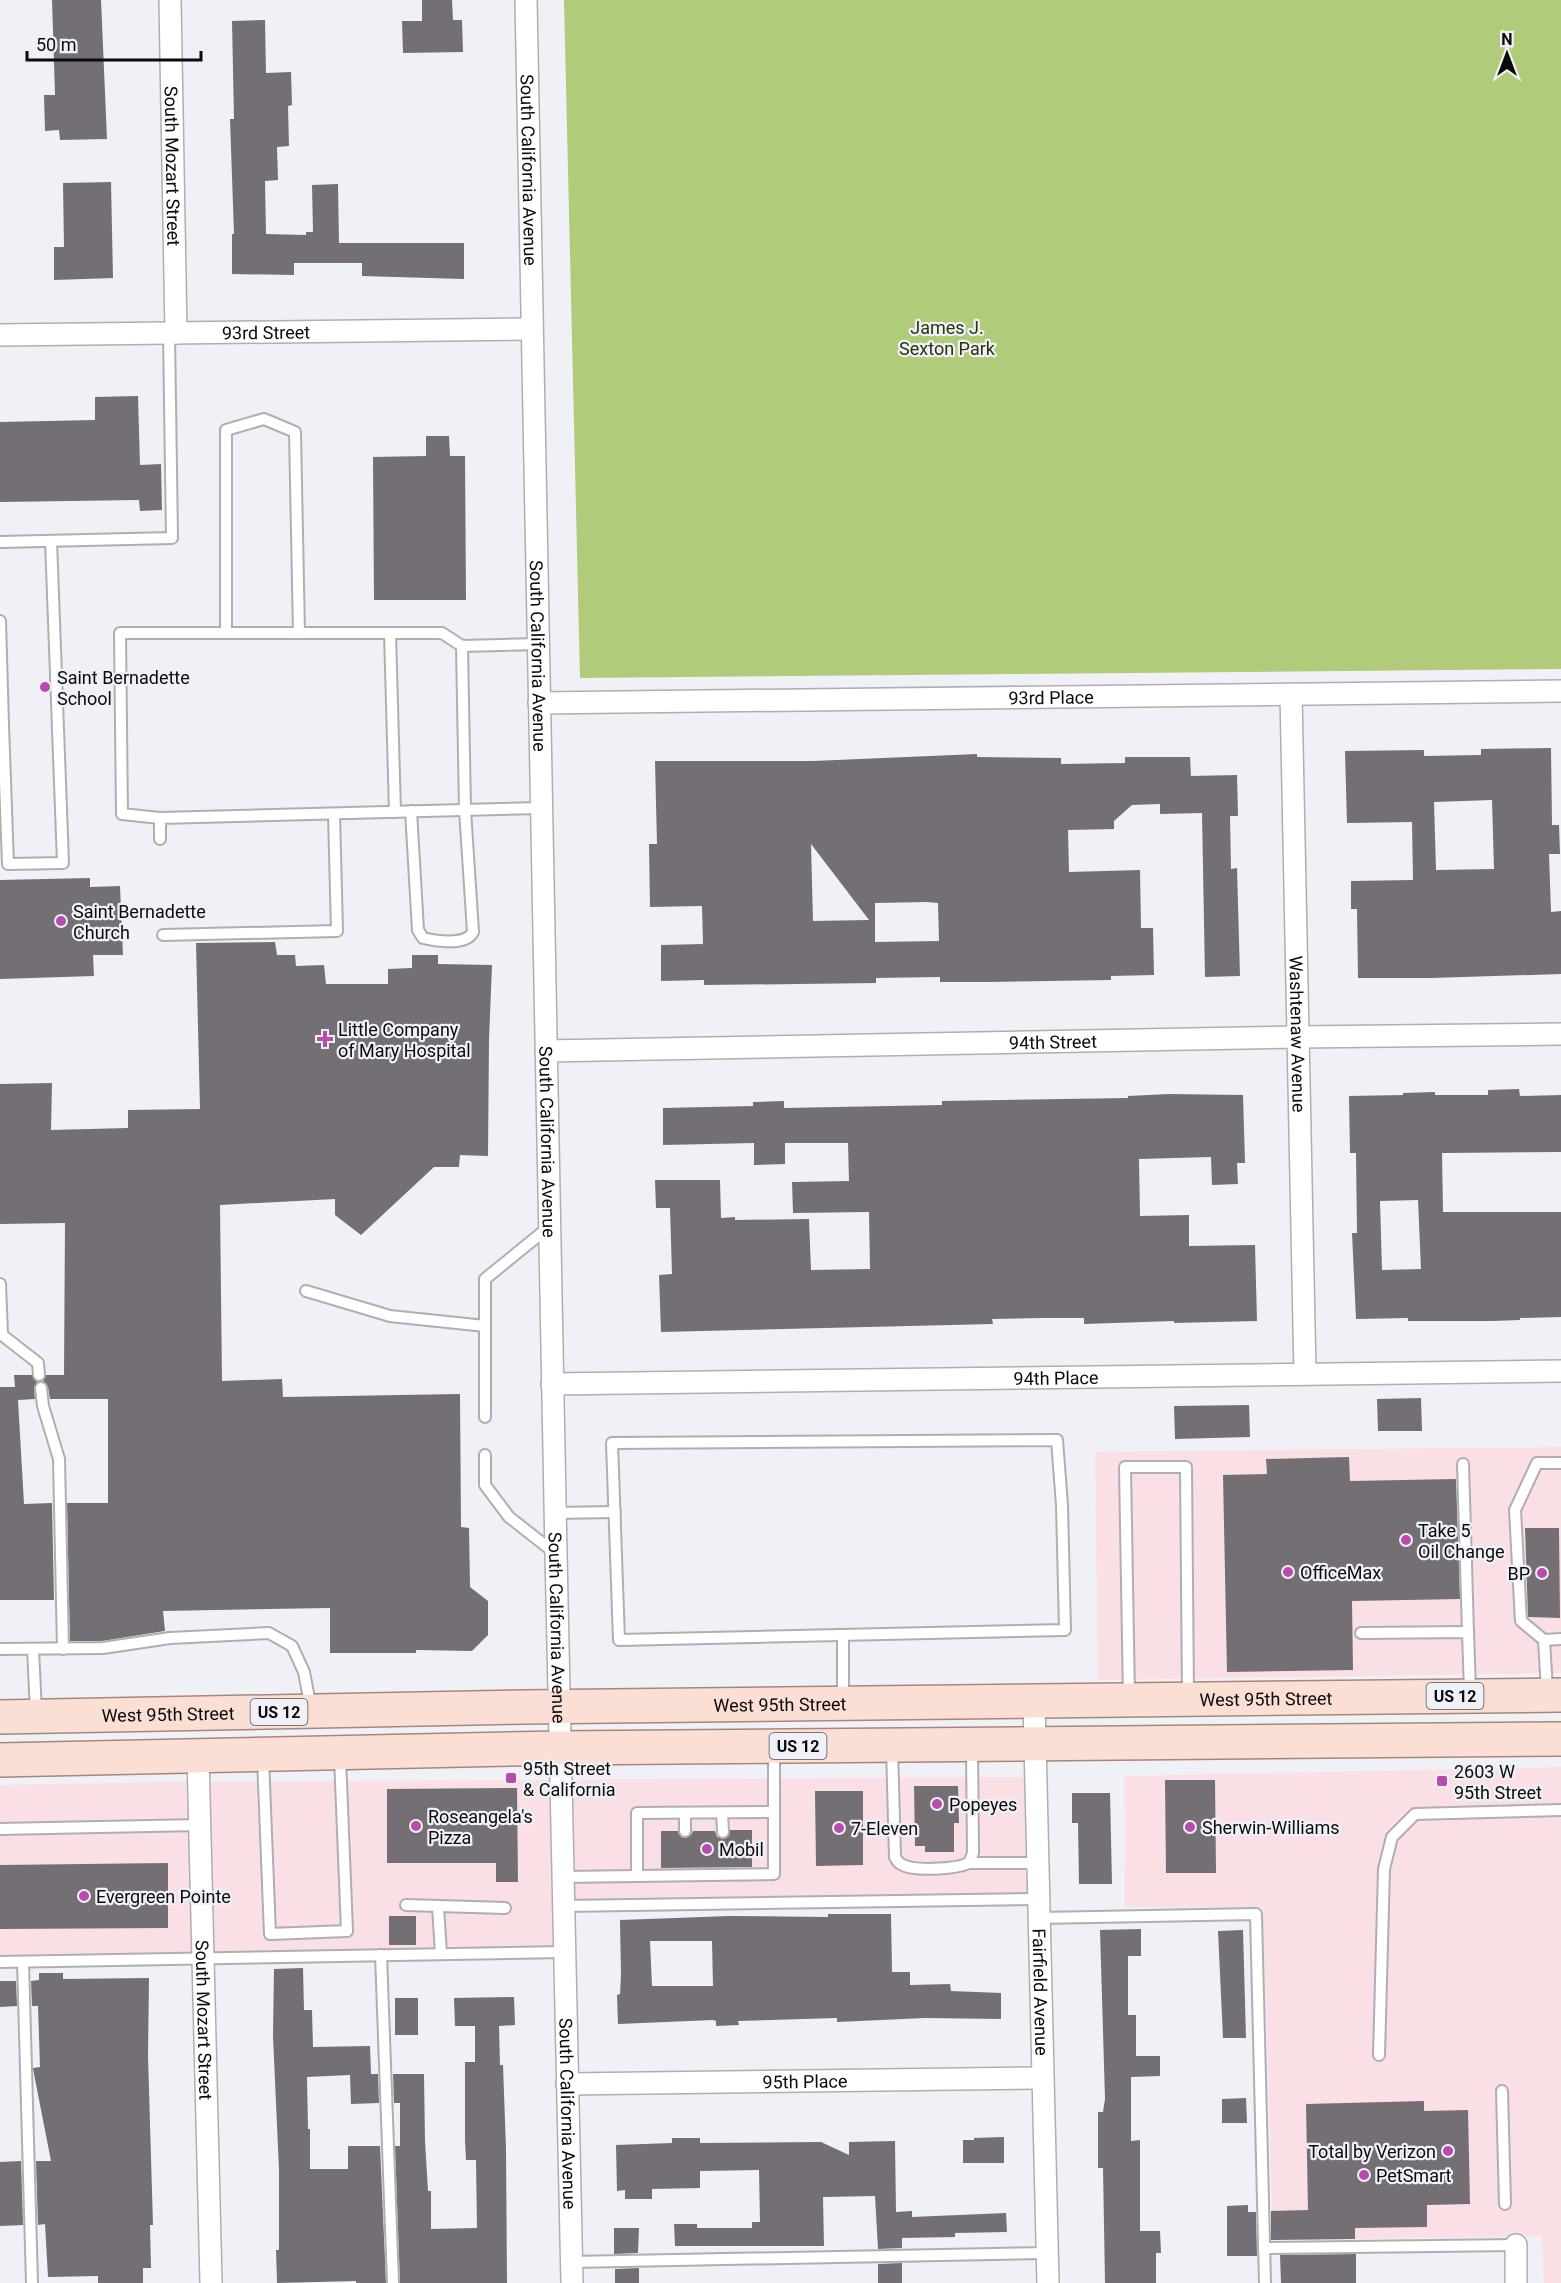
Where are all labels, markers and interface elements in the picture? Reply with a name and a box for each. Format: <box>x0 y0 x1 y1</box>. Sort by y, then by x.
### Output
scale bar <box>27 24 201 62</box>
north arrow <box>1477 24 1537 84</box>
text: N <box>1501 30 1513 49</box>
text: 50 m <box>36 34 76 55</box>
street label: South California Avenue <box>517 74 542 266</box>
street label: South Mozart Street <box>161 86 185 246</box>
park label: James J. Sexton Park <box>899 317 996 359</box>
street label: 93rd Street <box>222 321 310 343</box>
street label: South California Avenue <box>526 560 551 752</box>
place label: Saint Bernadette School <box>57 667 190 709</box>
marker: Saint Bernadette School <box>38 680 52 694</box>
street label: 93rd Place <box>1008 686 1094 708</box>
place label: Saint Bernadette Church <box>73 901 206 943</box>
marker: Saint Bernadette Church <box>54 914 68 928</box>
street label: Washtenaw Avenue <box>1286 955 1310 1113</box>
place label: Little Company of Mary Hospital <box>338 1019 471 1061</box>
marker: Little Company of Mary Hospital <box>316 1030 334 1048</box>
street label: 94th Street <box>1009 1030 1097 1053</box>
street label: South California Avenue <box>536 1046 560 1238</box>
street label: 94th Place <box>1013 1366 1099 1389</box>
place label: Take 5 Oil Change <box>1418 1520 1505 1562</box>
street label: South California Avenue <box>545 1532 570 1724</box>
marker: Take 5 Oil Change <box>1399 1533 1413 1547</box>
place label: OfficeMax <box>1300 1562 1381 1583</box>
place label: BP <box>1507 1563 1530 1584</box>
marker: OfficeMax <box>1281 1565 1295 1579</box>
marker: BP <box>1535 1566 1549 1580</box>
road number: US 12 <box>1426 1683 1484 1709</box>
street label: West 95th Street <box>1199 1687 1333 1710</box>
street label: West 95th Street <box>713 1693 847 1715</box>
road number: US 12 <box>250 1699 308 1725</box>
street label: West 95th Street <box>101 1702 235 1726</box>
road number: US 12 <box>770 1733 826 1759</box>
place label: 95th Street & California <box>523 1758 616 1800</box>
place label: 2603 W 95th Street <box>1454 1761 1542 1803</box>
marker: 95th Street & California <box>504 1771 518 1785</box>
marker: 2603 W 95th Street <box>1435 1774 1449 1788</box>
place label: Popeyes <box>949 1794 1017 1815</box>
marker: Popeyes <box>930 1797 944 1811</box>
place label: Roseangela's Pizza <box>428 1806 533 1848</box>
place label: Sherwin-Williams <box>1202 1817 1340 1838</box>
place label: 7-Eleven <box>851 1818 918 1839</box>
marker: Roseangela's Pizza <box>409 1819 423 1833</box>
marker: Sherwin-Williams <box>1183 1820 1197 1834</box>
marker: 7-Eleven <box>832 1821 846 1835</box>
place label: Mobil <box>719 1839 764 1860</box>
marker: Mobil <box>700 1842 714 1856</box>
place label: Evergreen Pointe <box>96 1886 231 1907</box>
marker: Evergreen Pointe <box>77 1889 91 1903</box>
street label: Fairfield Avenue <box>1029 1928 1053 2056</box>
street label: South Mozart Street <box>192 1940 217 2100</box>
street label: South California Avenue <box>556 2018 581 2210</box>
street label: 95th Place <box>762 2070 848 2092</box>
place label: Total by Verizon <box>1308 2141 1436 2162</box>
marker: Total by Verizon <box>1441 2144 1455 2158</box>
place label: PetSmart <box>1376 2165 1451 2186</box>
marker: PetSmart <box>1357 2168 1371 2182</box>

